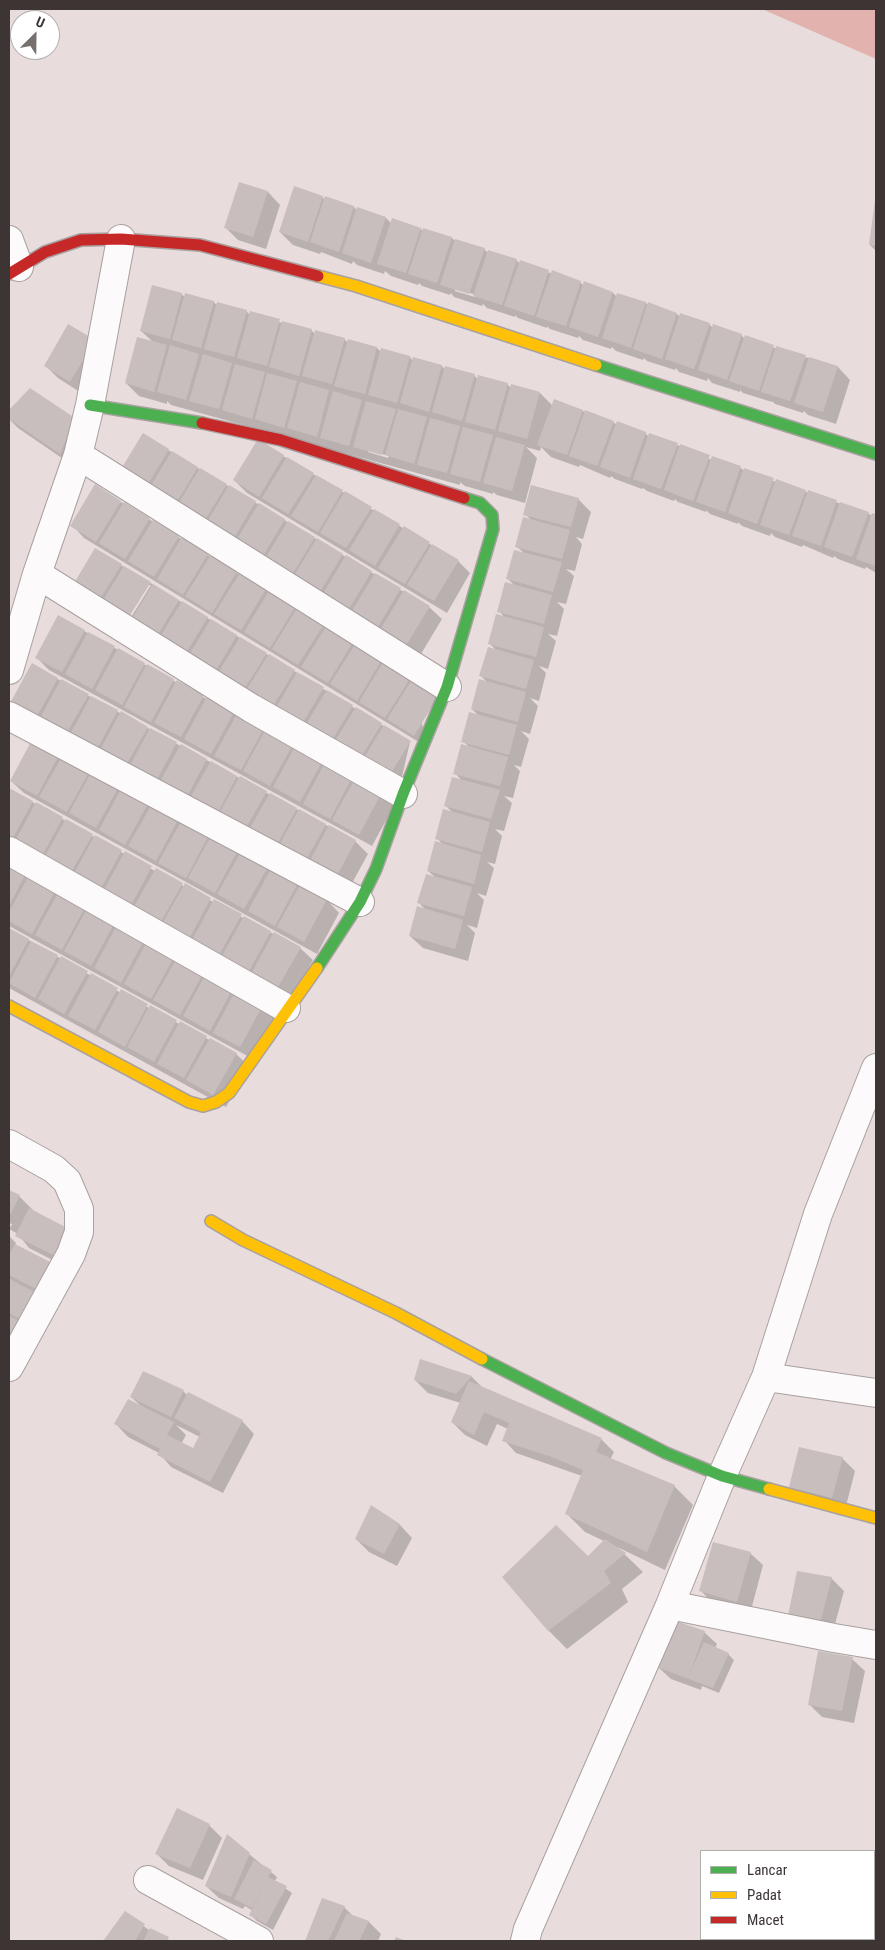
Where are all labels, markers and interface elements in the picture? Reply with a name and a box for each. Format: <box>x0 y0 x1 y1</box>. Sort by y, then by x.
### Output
north arrow <box>10 10 60 60</box>
text: U <box>34 13 47 31</box>
legend <box>700 1850 875 1940</box>
text: Lancar <box>747 1861 787 1879</box>
text: Padat <box>747 1886 781 1904</box>
text: Macet <box>747 1911 784 1929</box>

